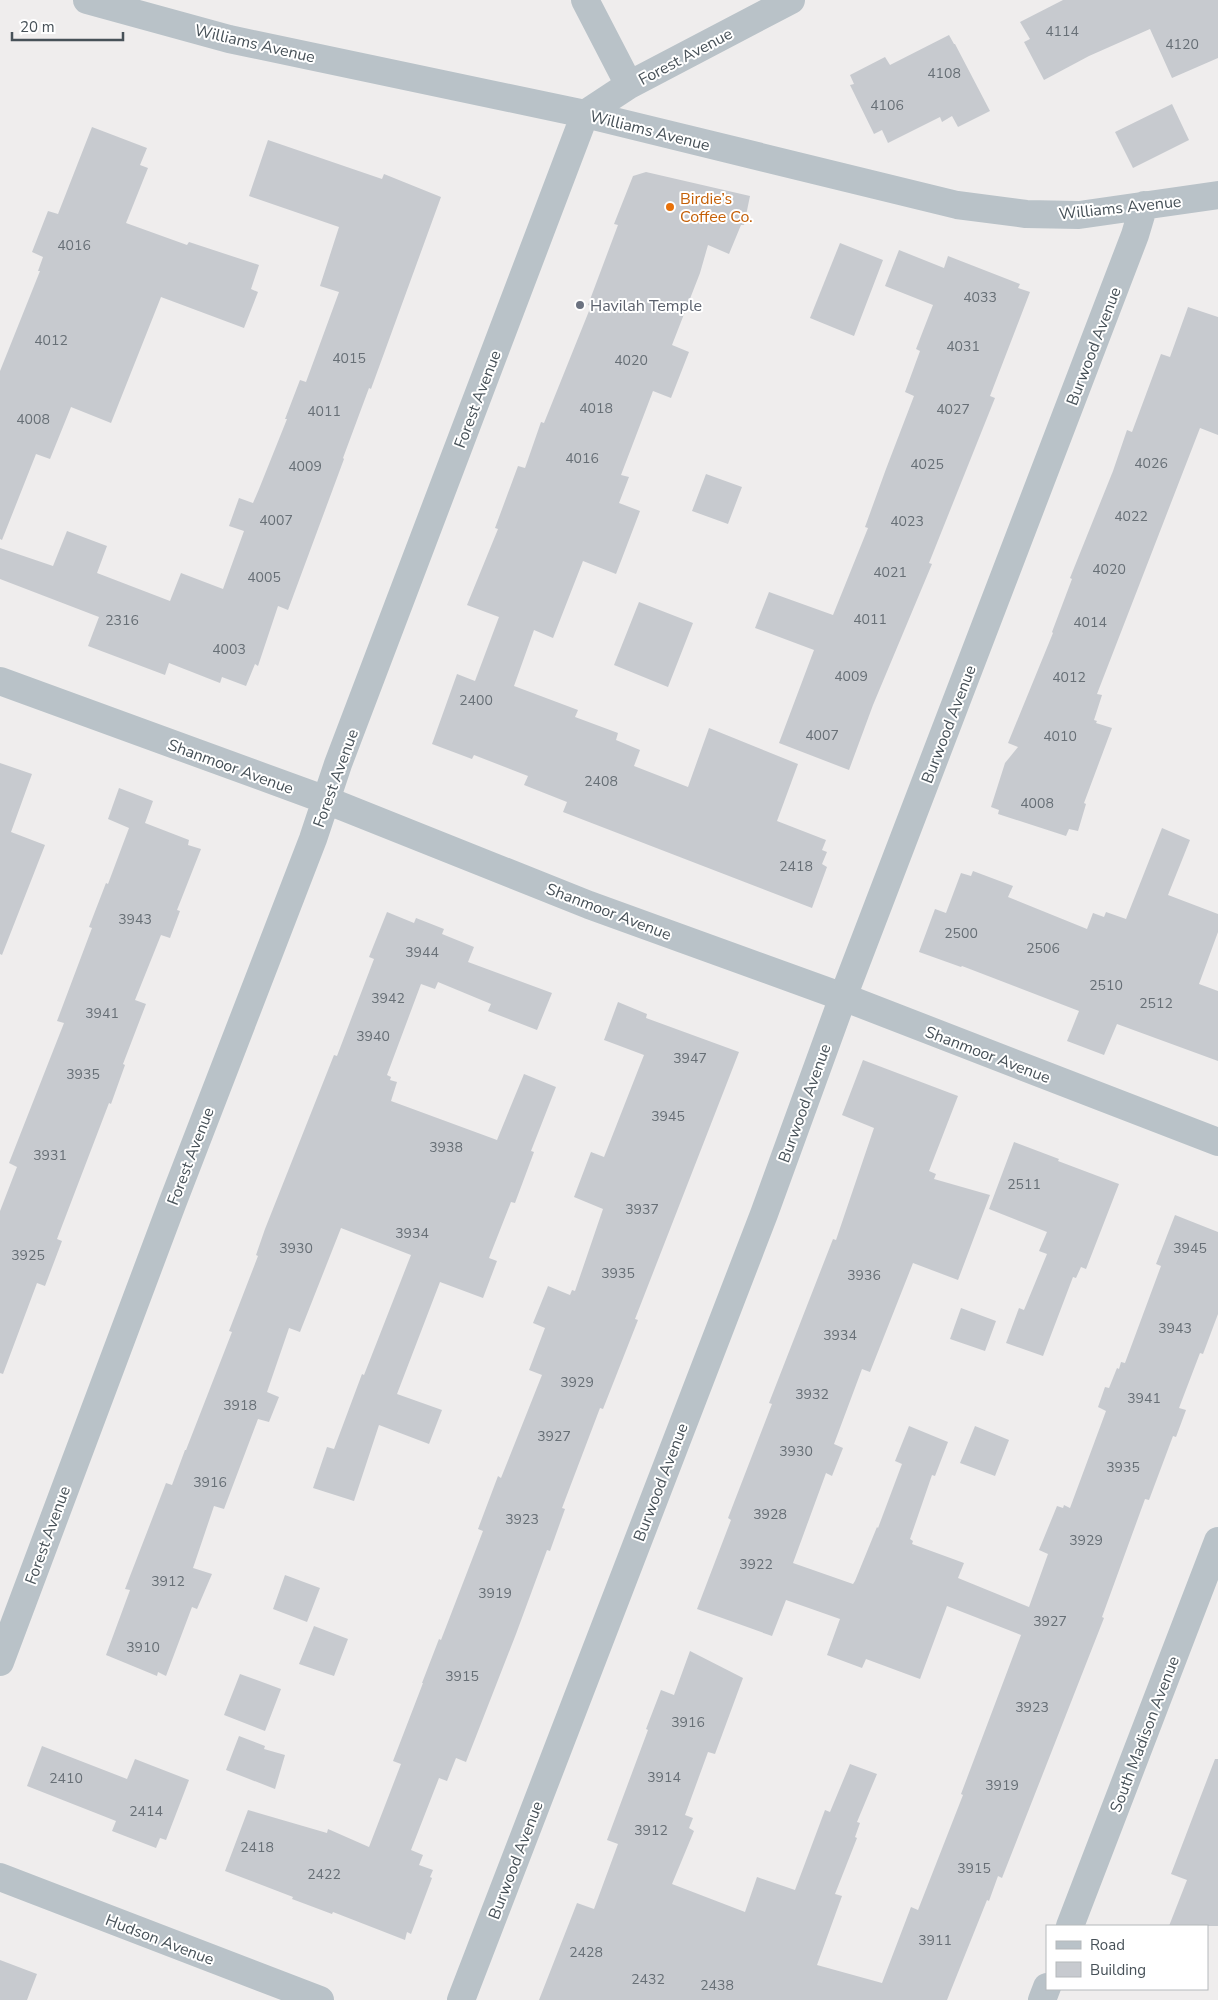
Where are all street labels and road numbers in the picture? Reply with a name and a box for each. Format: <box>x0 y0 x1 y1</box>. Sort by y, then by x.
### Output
street label: Williams Avenue <box>192 19 317 69</box>
street label: Forest Avenue <box>635 23 736 91</box>
street label: Williams Avenue <box>587 105 712 157</box>
street label: Williams Avenue <box>1058 191 1182 225</box>
street label: Burwood Avenue <box>1061 284 1127 409</box>
street label: Forest Avenue <box>449 347 507 452</box>
street label: Burwood Avenue <box>916 662 982 787</box>
street label: Forest Avenue <box>308 726 364 831</box>
street label: Shanmoor Avenue <box>165 734 297 800</box>
street label: Shanmoor Avenue <box>543 878 674 946</box>
street label: Shanmoor Avenue <box>922 1021 1053 1089</box>
street label: Burwood Avenue <box>773 1041 837 1166</box>
street label: Forest Avenue <box>162 1104 220 1209</box>
street label: Burwood Avenue <box>628 1420 694 1545</box>
street label: Forest Avenue <box>20 1483 76 1588</box>
street label: South Madison Avenue <box>1105 1653 1185 1816</box>
street label: Burwood Avenue <box>483 1798 549 1923</box>
street label: Hudson Avenue <box>102 1909 217 1971</box>

